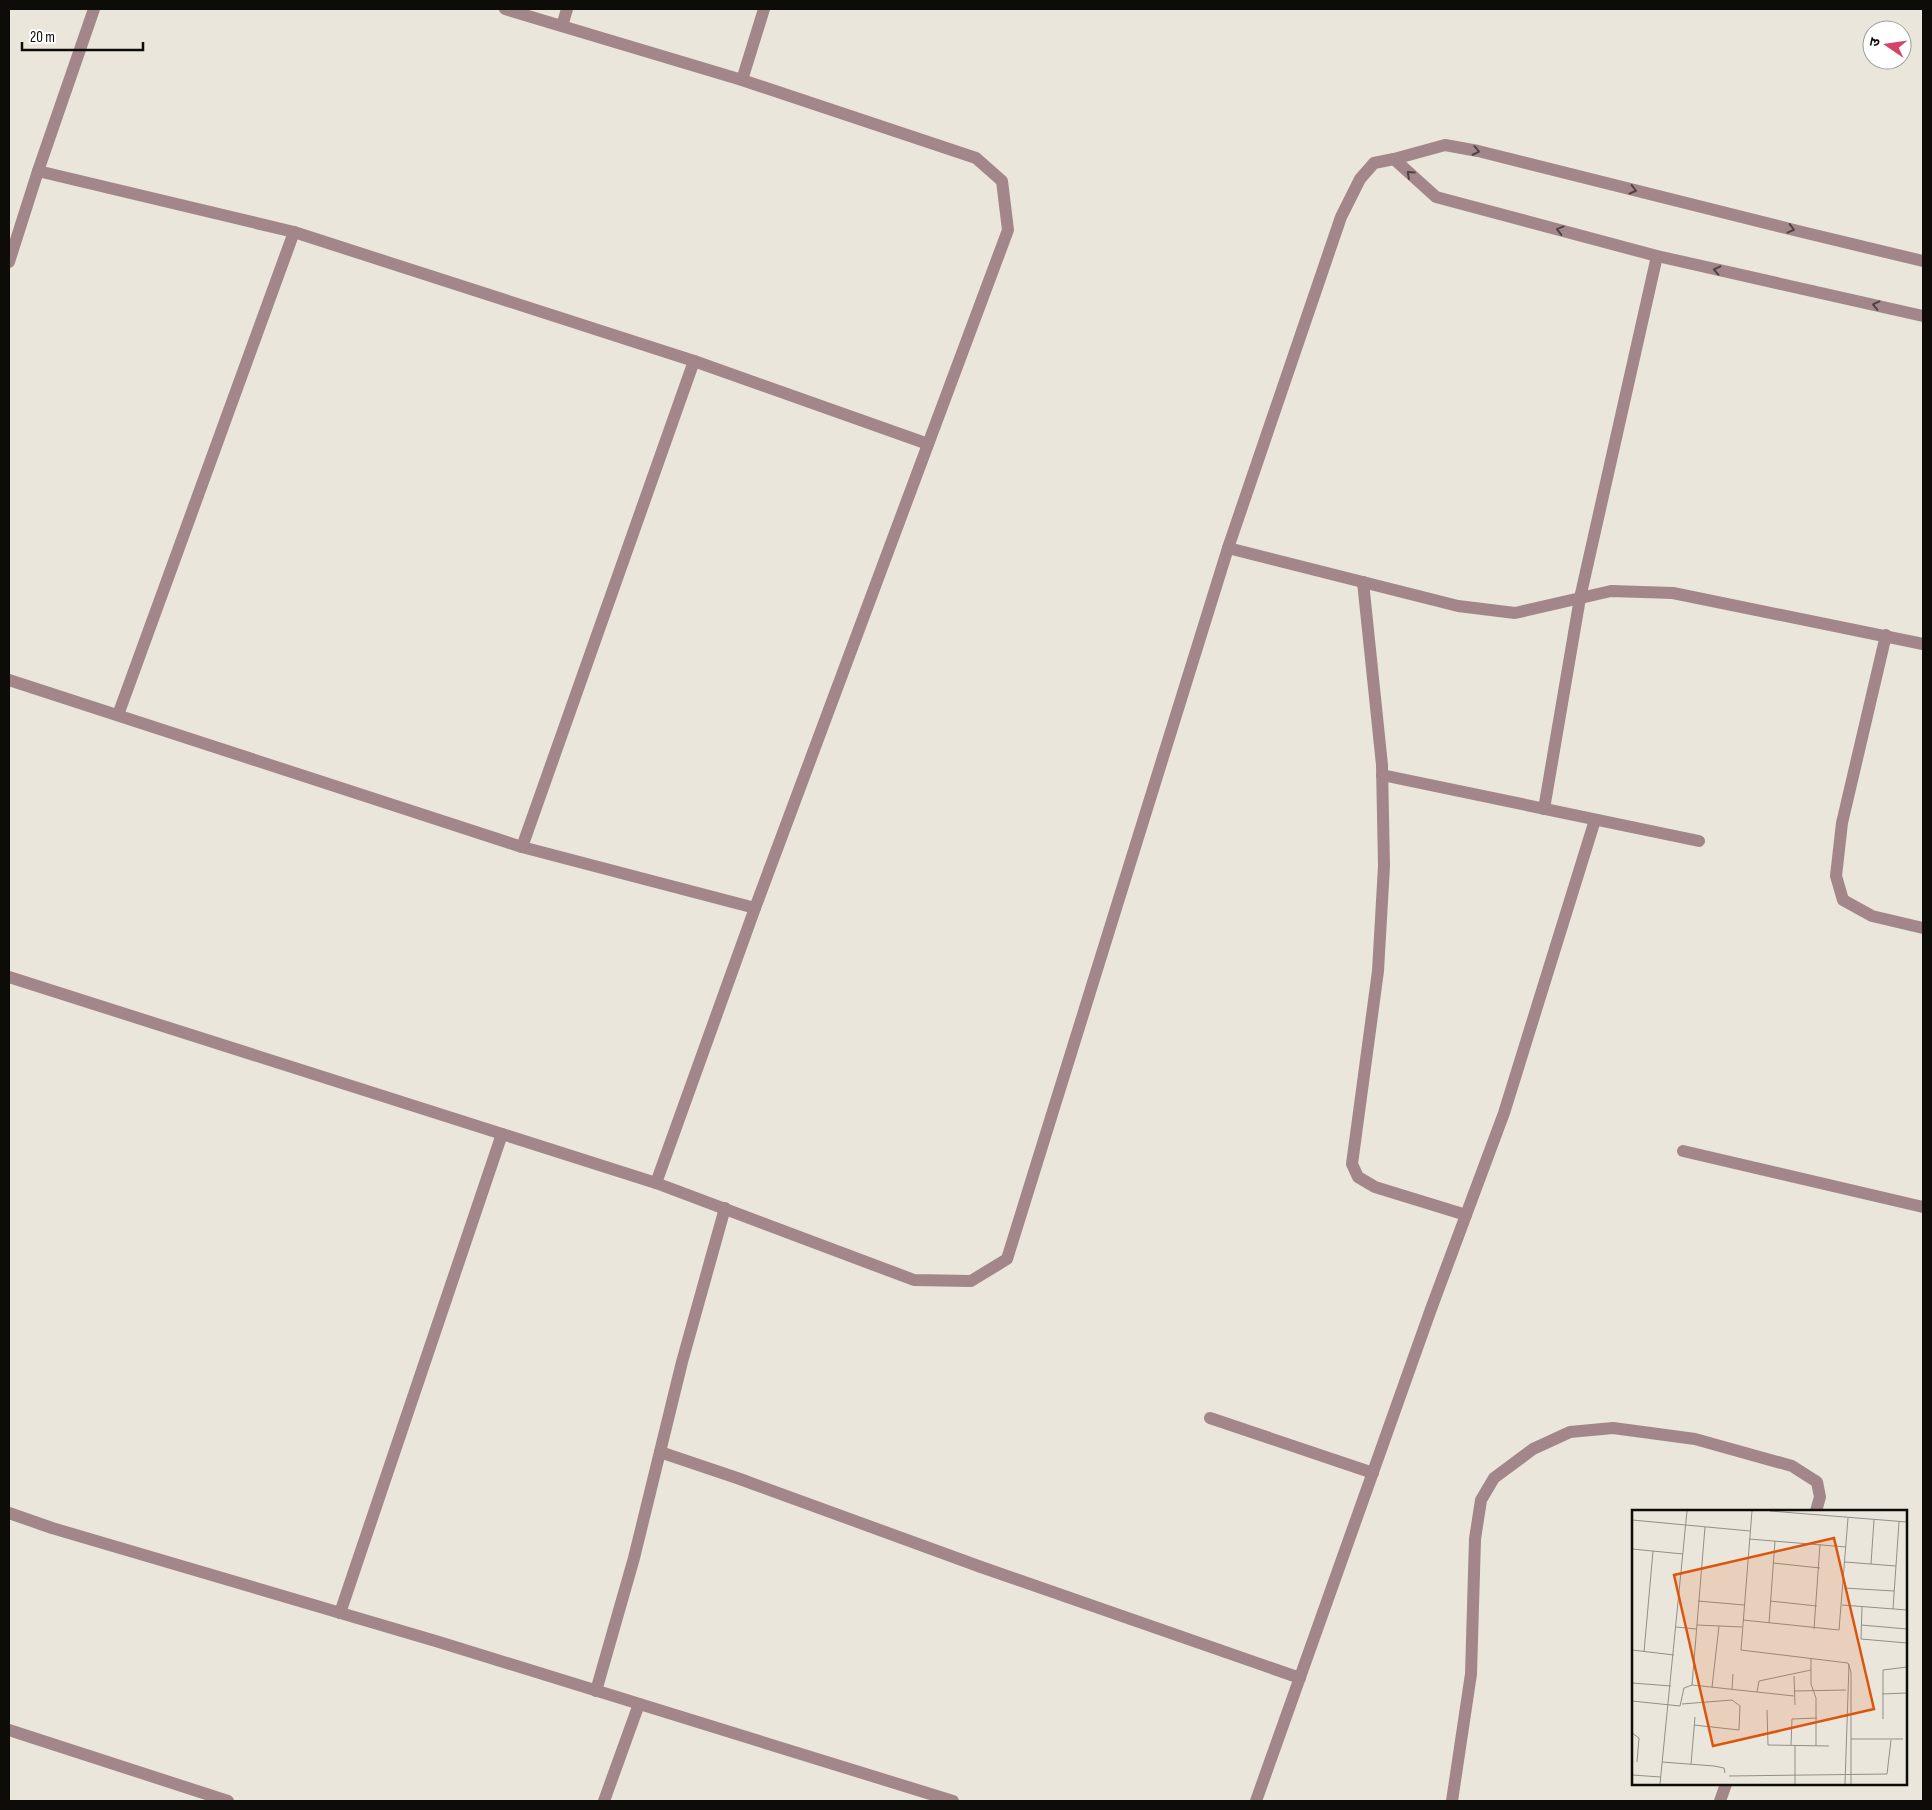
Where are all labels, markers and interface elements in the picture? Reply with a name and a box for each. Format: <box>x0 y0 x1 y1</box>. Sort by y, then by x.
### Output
scale bar <box>22 20 144 52</box>
north arrow <box>1862 20 1912 70</box>
text: 20 m <box>30 28 55 47</box>
text: उ <box>1866 36 1884 48</box>
one-way arrow <box>1471 145 1480 155</box>
one-way arrow <box>1407 171 1416 180</box>
one-way arrow <box>1629 184 1638 195</box>
one-way arrow <box>1786 224 1794 234</box>
one-way arrow <box>1555 225 1564 236</box>
one-way arrow <box>1713 265 1722 276</box>
one-way arrow <box>1871 300 1880 311</box>
inset map <box>1632 1510 1907 1785</box>

